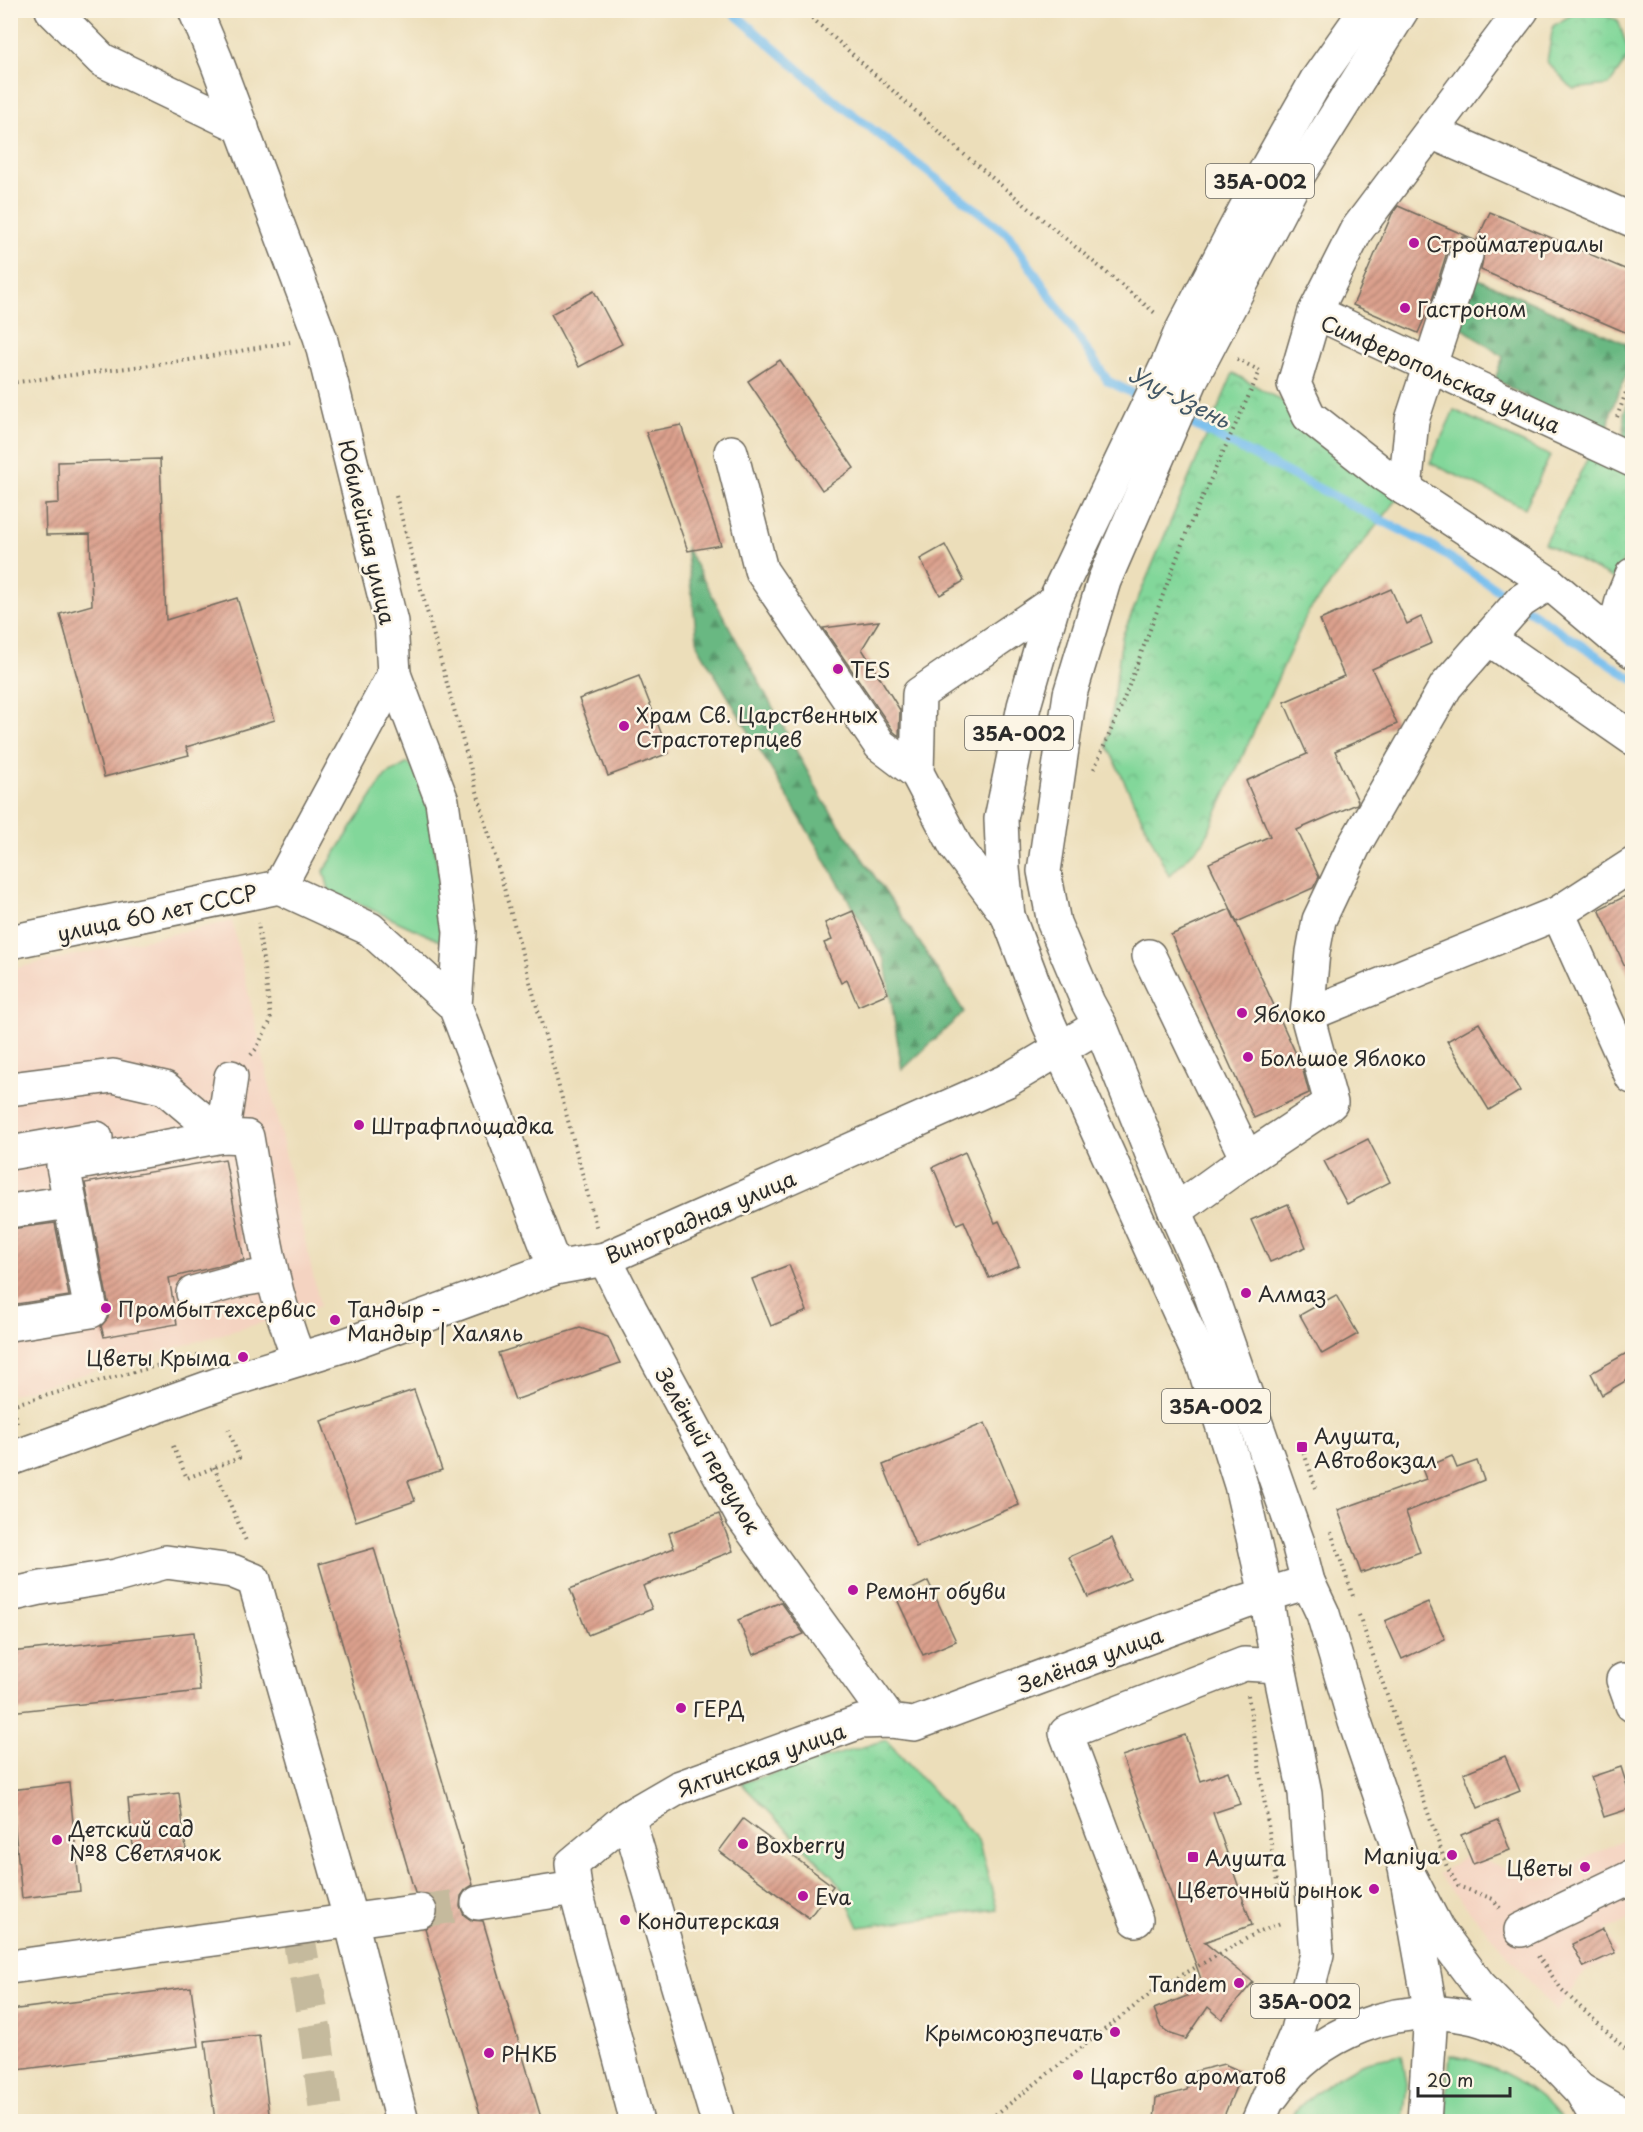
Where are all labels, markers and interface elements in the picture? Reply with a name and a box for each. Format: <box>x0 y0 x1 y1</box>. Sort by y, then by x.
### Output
road number: 35А-002 <box>1206 164 1314 198</box>
place label: Стройматериалы <box>1426 227 1604 259</box>
marker: Стройматериалы <box>1407 236 1421 250</box>
place label: Гастроном <box>1417 292 1527 324</box>
marker: Гастроном <box>1398 301 1412 315</box>
street label: Симферопольская улица <box>1316 306 1567 441</box>
water label: Улу-Узень <box>1124 356 1238 436</box>
street label: Юбилейная улица <box>331 436 405 628</box>
place label: TES <box>850 653 891 685</box>
marker: TES <box>831 662 845 676</box>
place label: Храм Св. Царственных Страстотерпцев <box>636 698 878 754</box>
road number: 35А-002 <box>965 716 1073 750</box>
marker: Храм Св. Царственных Страстотерпцев <box>617 719 631 733</box>
street label: улица 60 лет СССР <box>54 875 260 949</box>
place label: Яблоко <box>1254 997 1326 1029</box>
marker: Яблоко <box>1235 1006 1249 1020</box>
place label: Большое Яблоко <box>1260 1041 1426 1073</box>
marker: Большое Яблоко <box>1241 1050 1255 1064</box>
place label: Штрафплощадка <box>371 1109 554 1141</box>
marker: Штрафплощадка <box>352 1118 366 1132</box>
street label: Виноградная улица <box>600 1161 801 1271</box>
place label: Алмаз <box>1258 1277 1327 1309</box>
marker: Алмаз <box>1239 1286 1253 1300</box>
place label: Промбыттехсервис <box>118 1292 316 1324</box>
place label: Тандыр - Мандыр | Халяль <box>347 1292 523 1348</box>
marker: Промбыттехсервис <box>99 1301 113 1315</box>
marker: Тандыр - Мандыр | Халяль <box>328 1313 342 1327</box>
place label: Цветы Крыма <box>86 1341 231 1373</box>
marker: Цветы Крыма <box>236 1350 250 1364</box>
street label: Зелёный переулок <box>648 1361 770 1540</box>
road number: 35А-002 <box>1162 1389 1270 1423</box>
place label: Алушта, Автовокзал <box>1314 1419 1437 1475</box>
marker: Алушта, Автовокзал <box>1295 1440 1309 1454</box>
place label: Ремонт обуви <box>865 1574 1006 1606</box>
marker: Ремонт обуви <box>846 1583 860 1597</box>
street label: Зелёная улица <box>1013 1618 1168 1700</box>
place label: ГЕРД <box>693 1692 745 1724</box>
marker: ГЕРД <box>674 1701 688 1715</box>
street label: Ялтинская улица <box>672 1713 850 1804</box>
place label: Детский сад №8 Светлячок <box>68 1812 222 1868</box>
place label: Boxberry <box>755 1828 846 1860</box>
marker: Детский сад №8 Светлячок <box>50 1833 64 1847</box>
marker: Boxberry <box>736 1837 750 1851</box>
place label: Maniya <box>1363 1839 1441 1871</box>
place label: Алушта <box>1205 1841 1287 1873</box>
marker: Maniya <box>1445 1848 1459 1862</box>
marker: Алушта <box>1186 1850 1200 1864</box>
place label: Цветы <box>1506 1851 1573 1883</box>
marker: Цветы <box>1578 1860 1592 1874</box>
place label: Цветочный рынок <box>1177 1873 1363 1905</box>
place label: Eva <box>815 1880 851 1912</box>
marker: Цветочный рынок <box>1367 1882 1381 1896</box>
marker: Eva <box>796 1889 810 1903</box>
place label: Кондитерская <box>637 1904 780 1936</box>
marker: Кондитерская <box>618 1913 632 1927</box>
place label: Tandem <box>1148 1967 1227 1999</box>
marker: Tandem <box>1232 1976 1246 1990</box>
road number: 35А-002 <box>1251 1984 1359 2018</box>
place label: Крымсоюзпечать <box>924 2016 1103 2048</box>
marker: Крымсоюзпечать <box>1108 2025 1122 2039</box>
place label: РНКБ <box>501 2037 557 2069</box>
marker: РНКБ <box>482 2046 496 2060</box>
place label: Царство ароматов <box>1090 2059 1286 2091</box>
scale bar <box>1418 2060 1510 2098</box>
text: 20 m <box>1427 2066 1473 2093</box>
marker: Царство ароматов <box>1071 2068 1085 2082</box>

